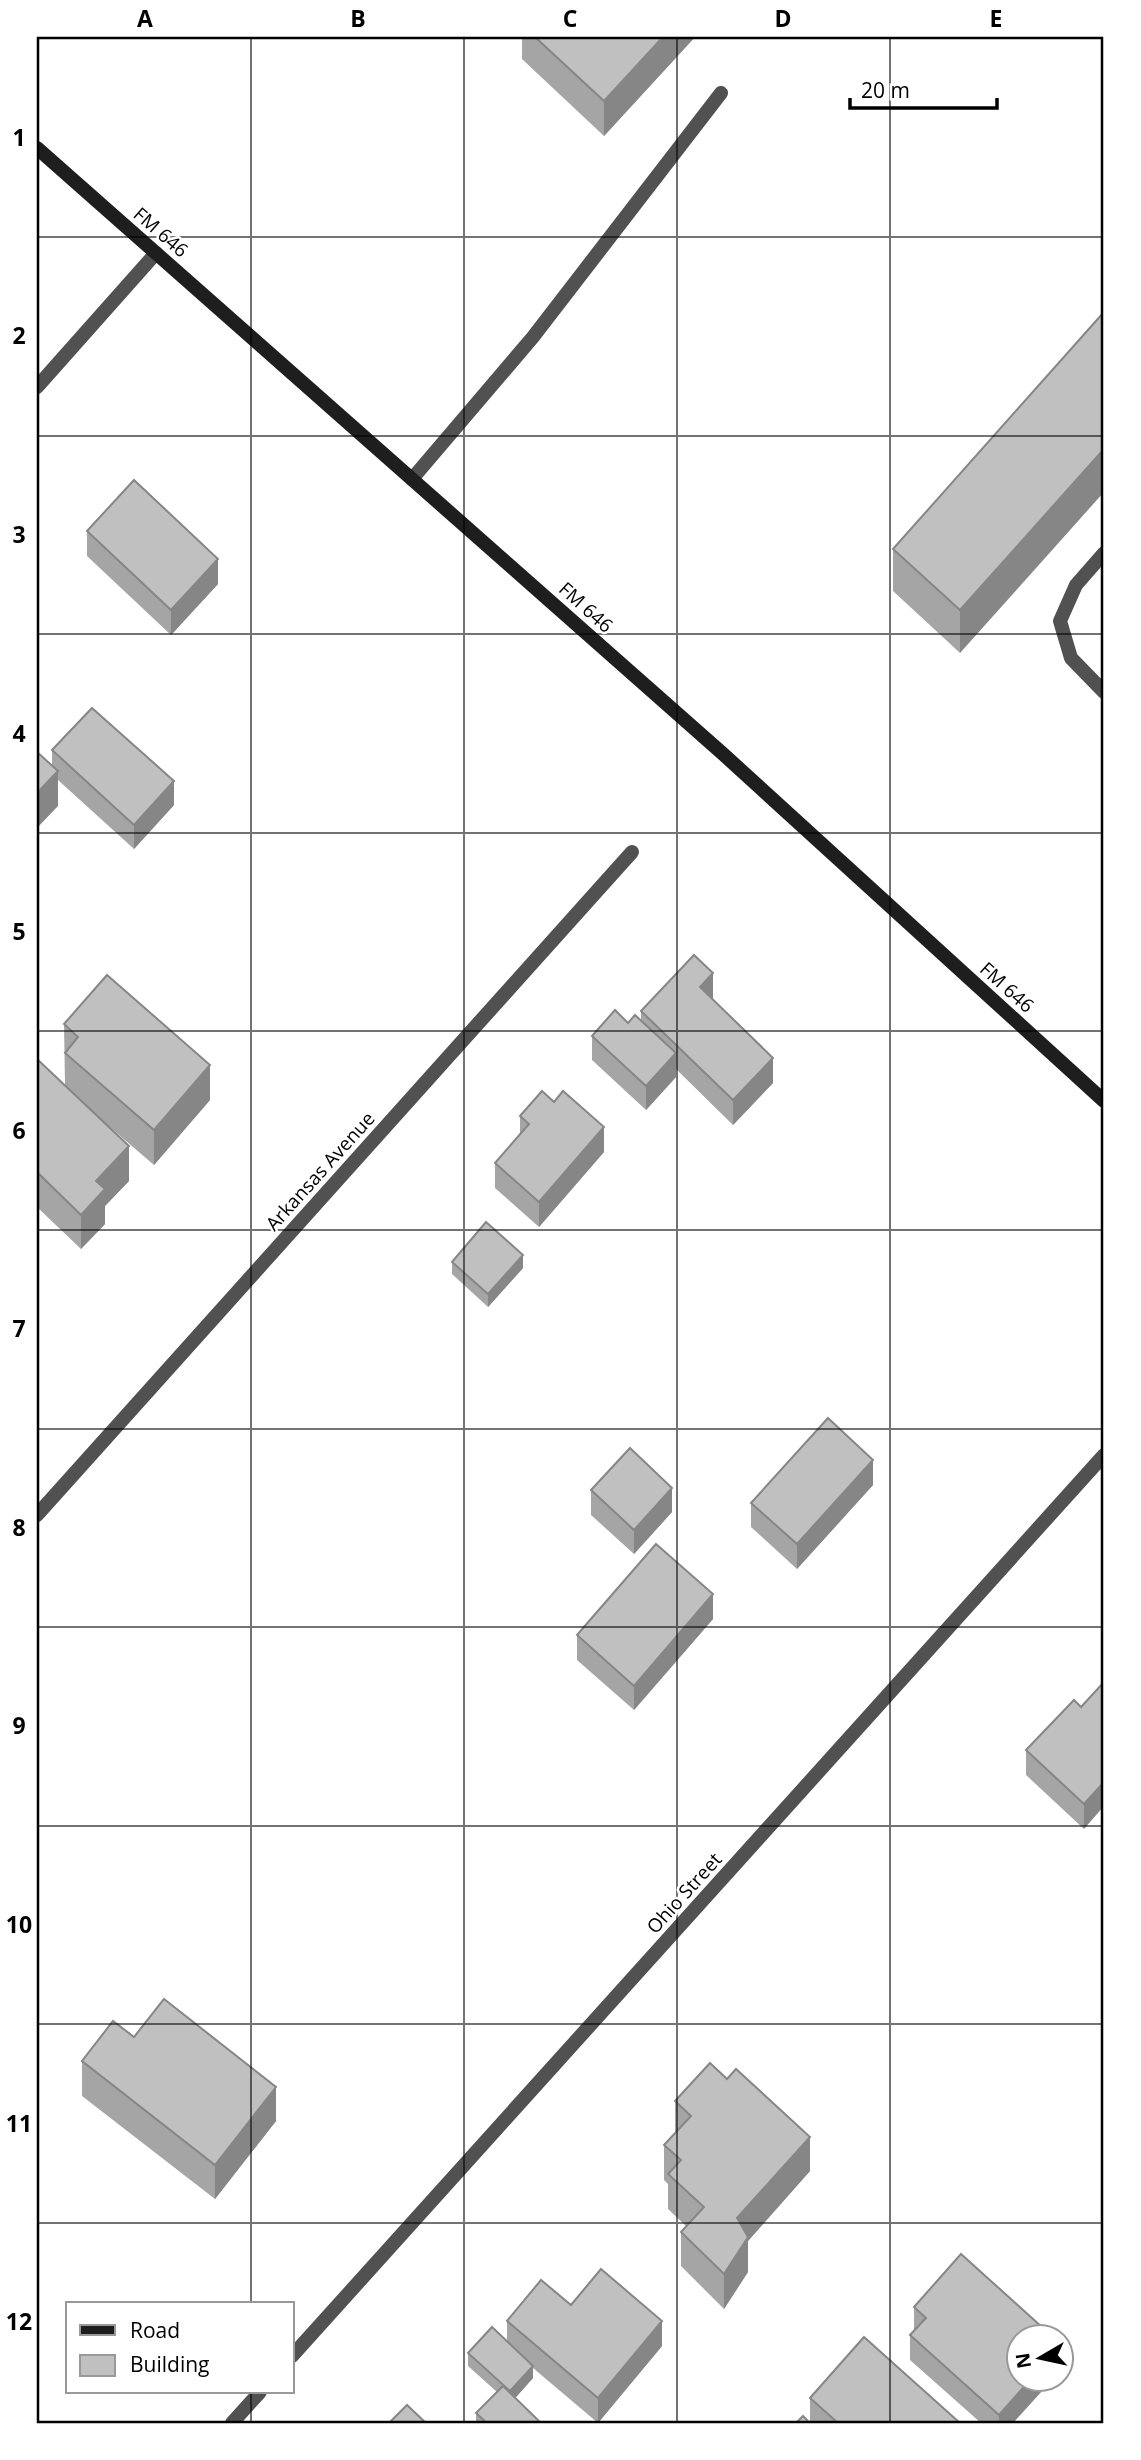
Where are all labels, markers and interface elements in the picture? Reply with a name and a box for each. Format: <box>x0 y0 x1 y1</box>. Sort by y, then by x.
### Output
text: A <box>137 2 153 34</box>
text: B <box>350 2 366 34</box>
text: C <box>563 2 577 34</box>
text: D <box>774 2 792 34</box>
text: E <box>990 2 1002 34</box>
scale bar <box>850 66 998 110</box>
text: 20 m <box>861 76 910 104</box>
text: 1 <box>12 121 26 153</box>
street label: FM 646 <box>128 201 194 263</box>
text: 2 <box>12 319 26 351</box>
text: 3 <box>12 518 26 550</box>
street label: FM 646 <box>553 576 619 638</box>
text: 4 <box>12 717 26 749</box>
text: 5 <box>12 915 26 947</box>
street label: FM 646 <box>974 956 1040 1018</box>
street label: Arkansas Avenue <box>260 1106 380 1236</box>
text: 6 <box>12 1114 26 1146</box>
text: 7 <box>12 1312 26 1344</box>
text: 8 <box>12 1511 26 1543</box>
text: 9 <box>12 1709 26 1741</box>
street label: Ohio Street <box>641 1847 727 1939</box>
text: 10 <box>6 1908 32 1940</box>
text: 11 <box>6 2107 32 2139</box>
legend <box>66 2302 294 2394</box>
text: 12 <box>6 2305 32 2337</box>
text: Road <box>130 2316 180 2344</box>
north arrow <box>1004 2324 1074 2394</box>
text: Building <box>130 2350 209 2378</box>
text: N <box>1009 2351 1037 2370</box>

